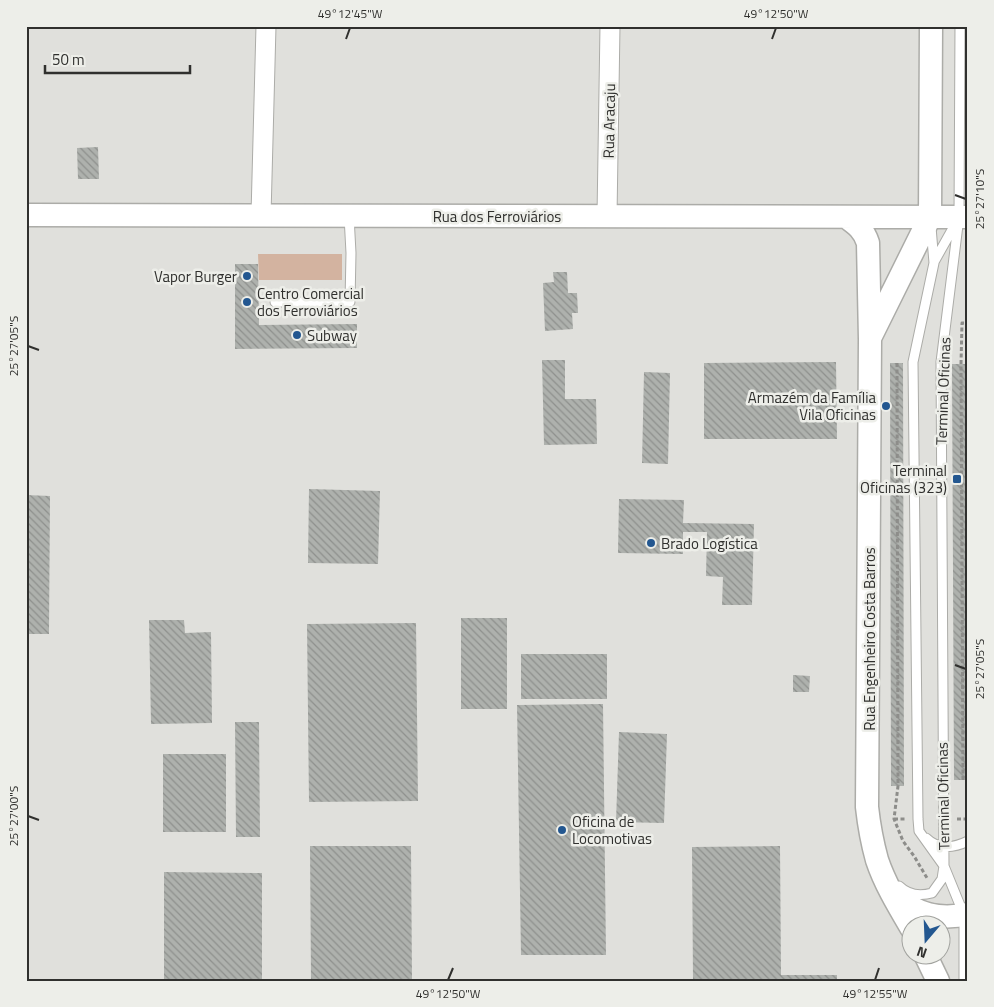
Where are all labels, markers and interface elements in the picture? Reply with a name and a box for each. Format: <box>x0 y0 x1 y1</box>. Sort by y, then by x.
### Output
text: 49°12'45"W <box>318 4 383 23</box>
text: 49°12'50"W <box>744 4 809 23</box>
scale bar <box>45 42 190 74</box>
text: 50 m <box>52 48 85 71</box>
street label: Rua Aracaju <box>597 83 621 159</box>
text: 25°27'10"S <box>970 169 989 229</box>
street label: Rua dos Ferroviários <box>433 205 561 228</box>
place label: Vapor Burger <box>154 265 237 288</box>
marker: Vapor Burger <box>241 270 253 282</box>
place label: Centro Comercial dos Ferroviários <box>257 282 364 322</box>
marker: Centro Comercial dos Ferroviários <box>241 296 253 308</box>
text: 25°27'05"S <box>4 316 23 376</box>
place label: Subway <box>307 324 357 347</box>
marker: Subway <box>291 329 303 341</box>
street label: Terminal Oficinas <box>930 337 956 445</box>
place label: Armazém da Família Vila Oficinas <box>748 386 876 426</box>
marker: Armazém da Família Vila Oficinas <box>880 400 892 412</box>
place label: Terminal Oficinas (323) <box>860 459 947 499</box>
marker: Terminal Oficinas (323) <box>951 473 963 485</box>
place label: Brado Logística <box>661 532 758 555</box>
marker: Brado Logística <box>645 537 657 549</box>
street label: Rua Engenheiro Costa Barros <box>858 547 881 731</box>
text: 25°27'05"S <box>970 639 989 699</box>
street label: Terminal Oficinas <box>931 742 955 850</box>
text: 25°27'00"S <box>4 786 23 846</box>
place label: Oficina de Locomotivas <box>572 810 652 850</box>
marker: Oficina de Locomotivas <box>556 824 568 836</box>
north arrow <box>902 914 952 964</box>
text: N <box>914 941 930 964</box>
text: 49°12'50"W <box>416 984 481 1003</box>
text: 49°12'55"W <box>843 984 908 1003</box>

